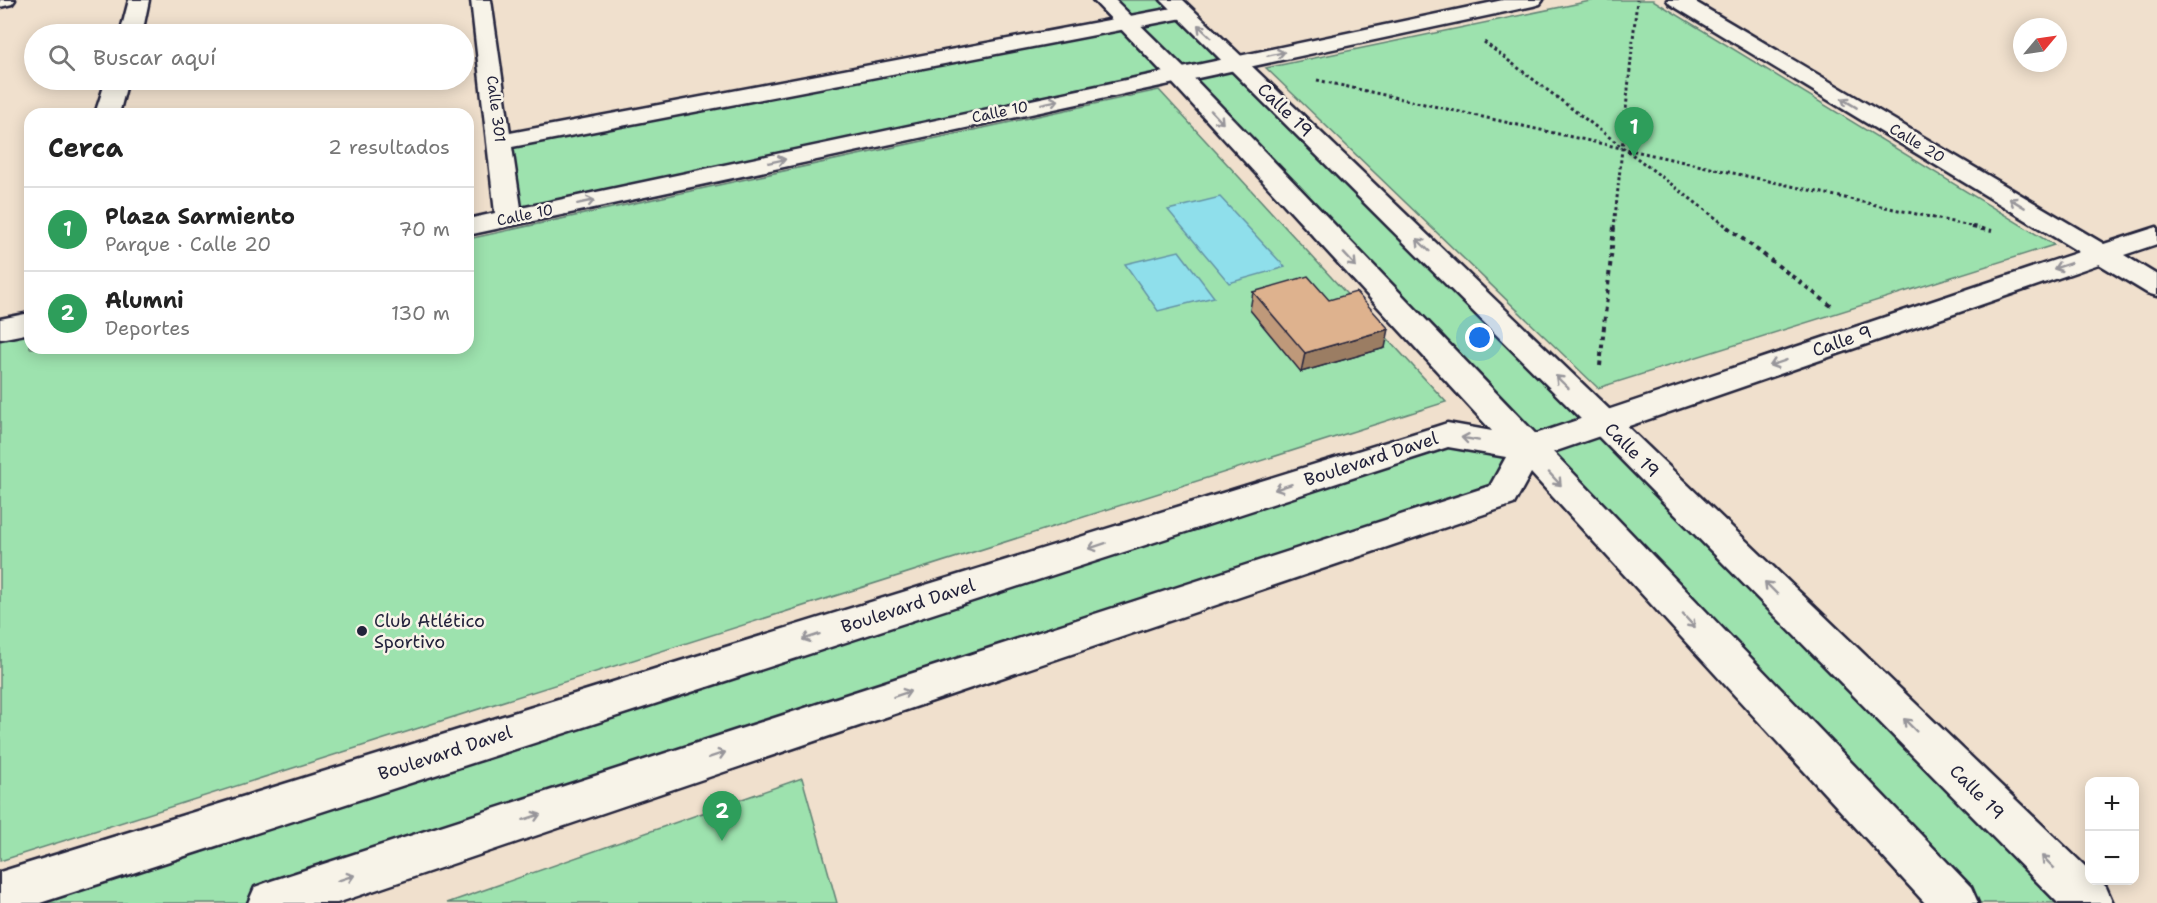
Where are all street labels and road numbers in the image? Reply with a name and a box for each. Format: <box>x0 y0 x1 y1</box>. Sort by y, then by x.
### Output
street label: Calle 301 <box>482 74 510 144</box>
street label: Calle 19 <box>1252 78 1318 142</box>
street label: Calle 10 <box>970 96 1030 128</box>
street label: Calle 20 <box>1886 119 1948 167</box>
street label: Calle 10 <box>495 199 555 231</box>
street label: Calle 9 <box>1809 320 1875 362</box>
street label: Calle 19 <box>1599 417 1665 483</box>
street label: Boulevard Davel <box>1301 426 1442 492</box>
street label: Boulevard Davel <box>838 573 979 639</box>
street label: Boulevard Davel <box>375 720 516 786</box>
street label: Calle 19 <box>1944 759 2010 825</box>

